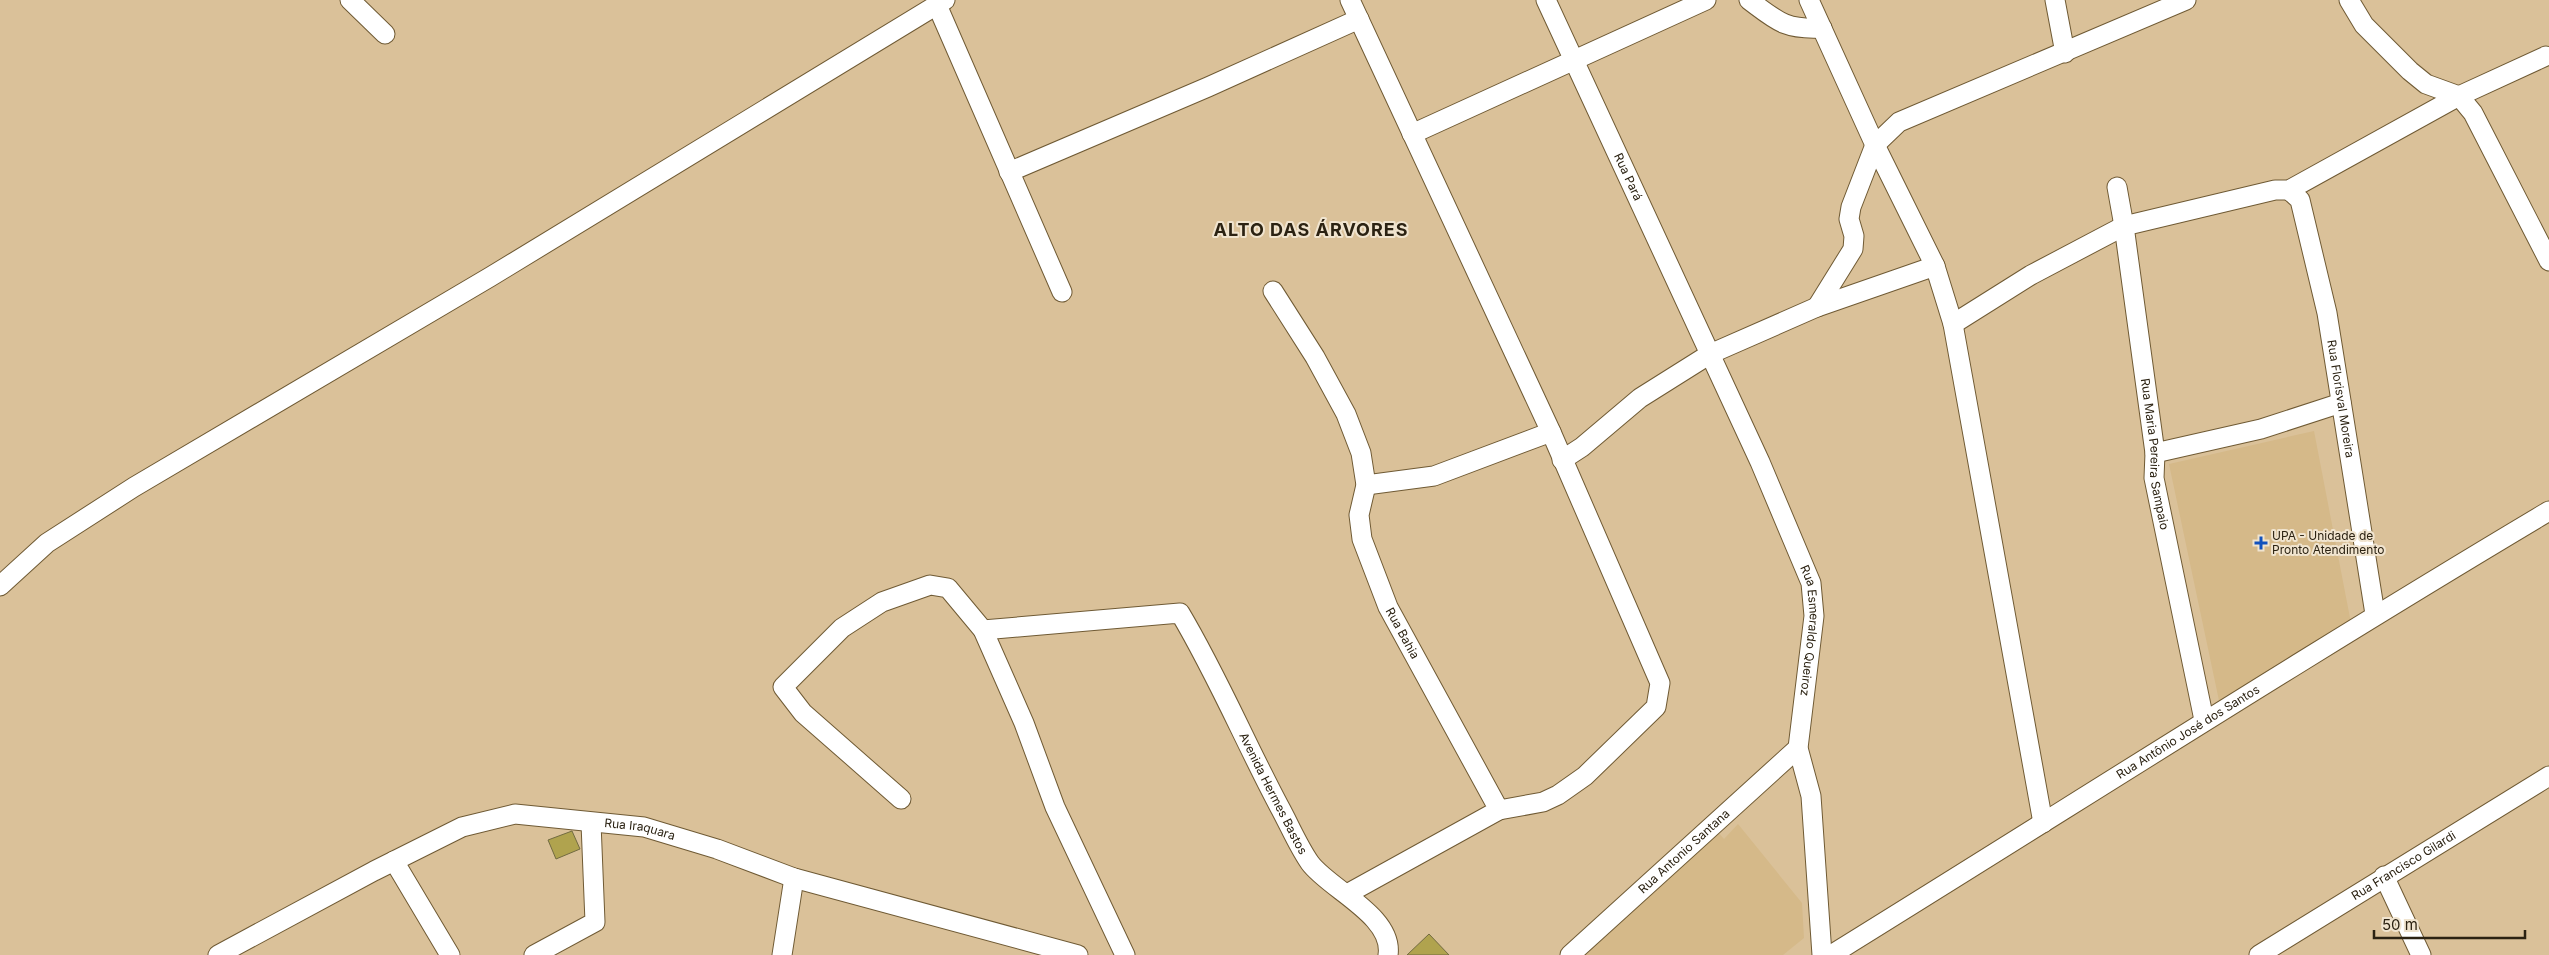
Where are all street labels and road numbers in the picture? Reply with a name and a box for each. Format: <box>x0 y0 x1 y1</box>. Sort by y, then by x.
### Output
street label: Rua Pará <box>1611 151 1646 203</box>
street label: Rua Florisval Moreira <box>2324 339 2358 459</box>
street label: Rua Maria Pereira Sampaio <box>2138 377 2173 531</box>
street label: Rua Esmeraldo Queiroz <box>1797 563 1822 697</box>
street label: Rua Bahia <box>1383 605 1423 661</box>
street label: Rua Antônio José dos Santos <box>2113 681 2262 782</box>
street label: Avenida Hermes Bastos <box>1236 730 1311 857</box>
street label: Rua Antonio Santana <box>1635 806 1732 896</box>
street label: Rua Iraquara <box>604 815 677 843</box>
street label: Rua Francisco Gilardi <box>2349 827 2458 903</box>

